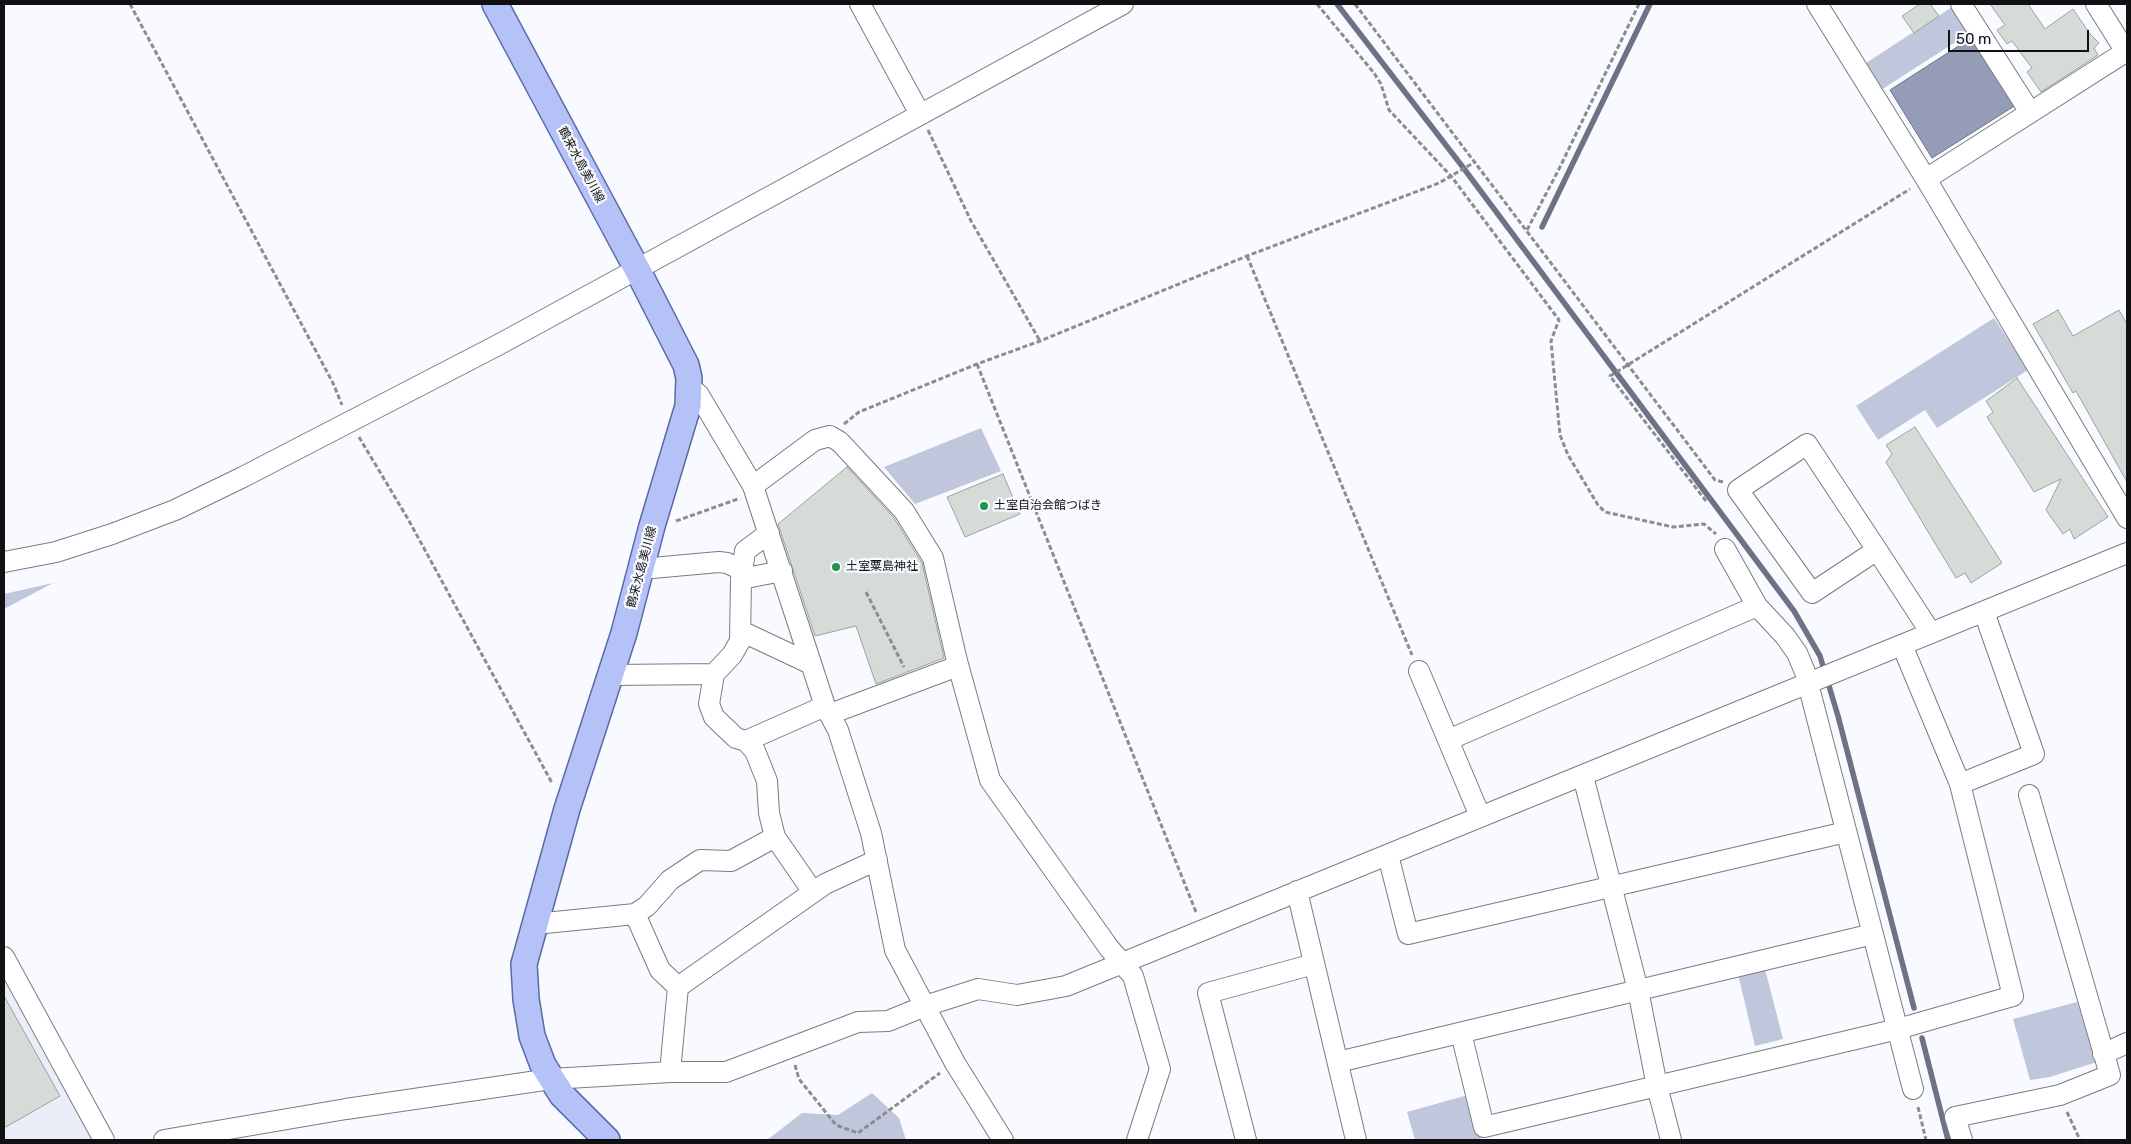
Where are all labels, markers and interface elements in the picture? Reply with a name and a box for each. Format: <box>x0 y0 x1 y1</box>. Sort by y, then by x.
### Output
scale bar <box>1951 20 2092 52</box>
text: 50 m <box>1956 30 1991 48</box>
street label: 鶴来水島美川線 <box>555 125 607 205</box>
place label: 土室自治会館つばき <box>994 499 1102 513</box>
marker: 土室自治会館つばき <box>978 500 990 512</box>
street label: 鶴来水島美川線 <box>624 525 660 609</box>
place label: 土室粟島神社 <box>846 560 918 574</box>
marker: 土室粟島神社 <box>830 561 842 573</box>

